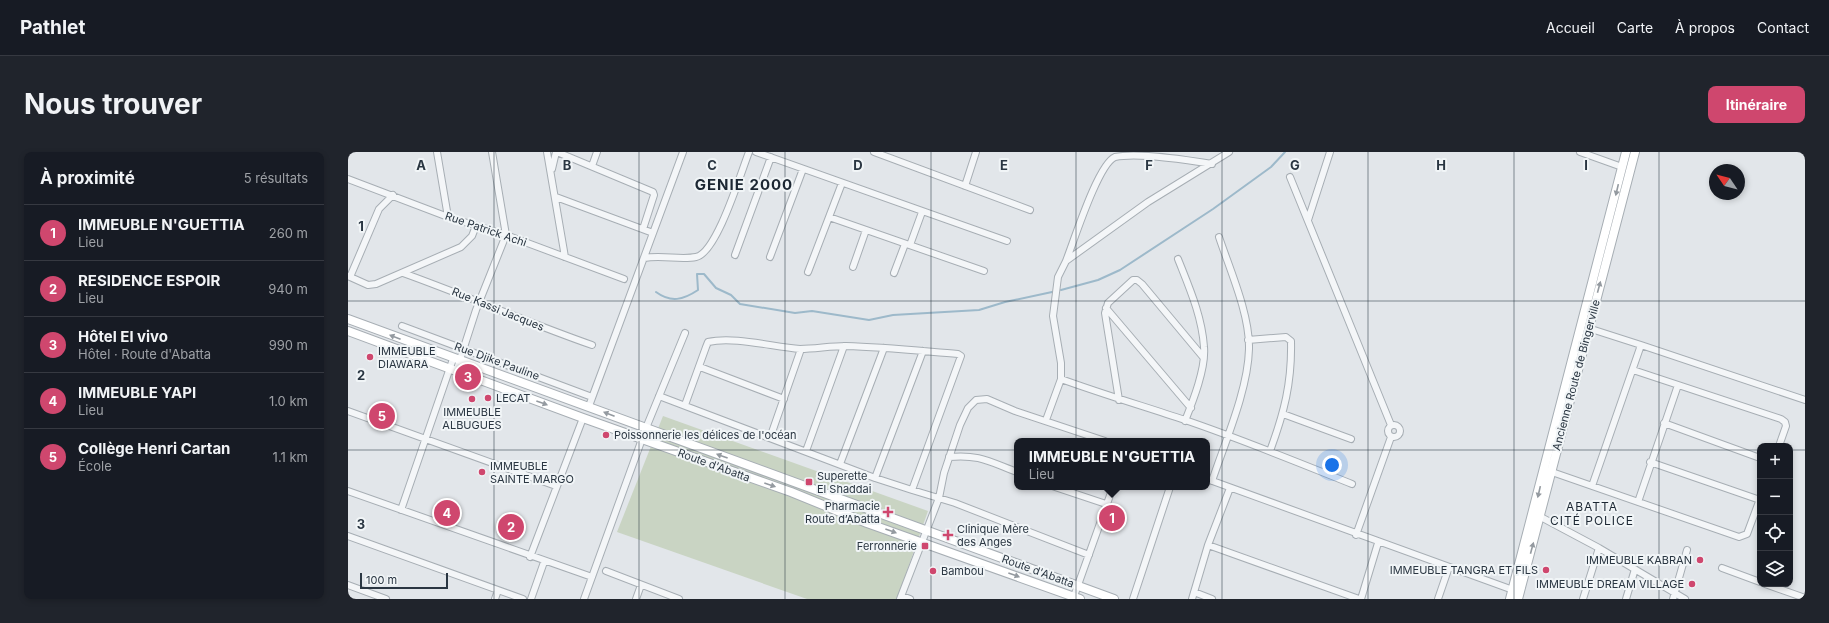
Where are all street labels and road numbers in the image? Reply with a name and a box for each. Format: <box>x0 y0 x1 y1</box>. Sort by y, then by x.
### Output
street label: Rue Patrick Achi <box>443 208 529 250</box>
street label: Rue Kassi Jacques <box>450 284 546 334</box>
street label: Ancienne Route de Bingerville <box>1549 298 1603 452</box>
street label: Rue Djike Pauline <box>453 339 541 383</box>
street label: Route d'Abatta <box>676 445 752 485</box>
street label: Route d'Abatta <box>1000 551 1076 591</box>

